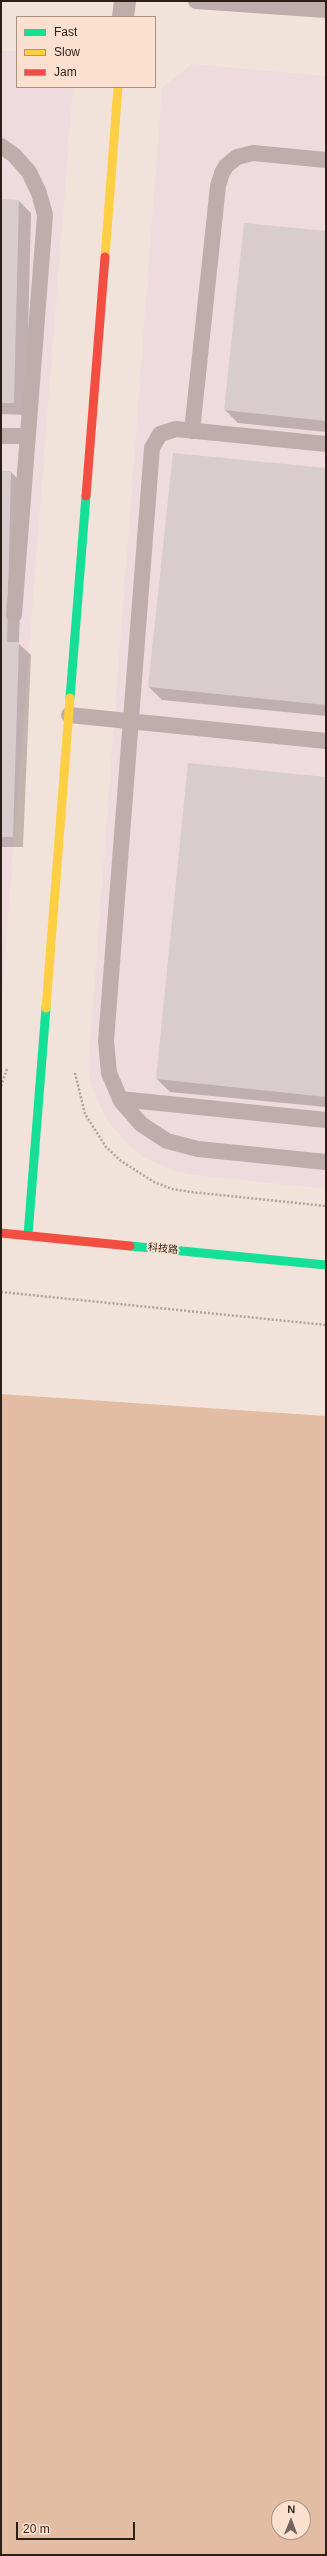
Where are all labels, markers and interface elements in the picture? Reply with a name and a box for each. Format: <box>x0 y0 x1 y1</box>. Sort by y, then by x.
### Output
legend <box>16 16 156 88</box>
text: Fast <box>54 25 77 39</box>
text: Slow <box>54 45 80 59</box>
text: Jam <box>54 65 77 79</box>
street label: 科技路 <box>147 1241 179 1257</box>
north arrow <box>271 2500 311 2540</box>
text: N <box>287 2503 295 2515</box>
scale bar <box>18 2514 137 2540</box>
text: 20 m <box>23 2522 50 2536</box>

